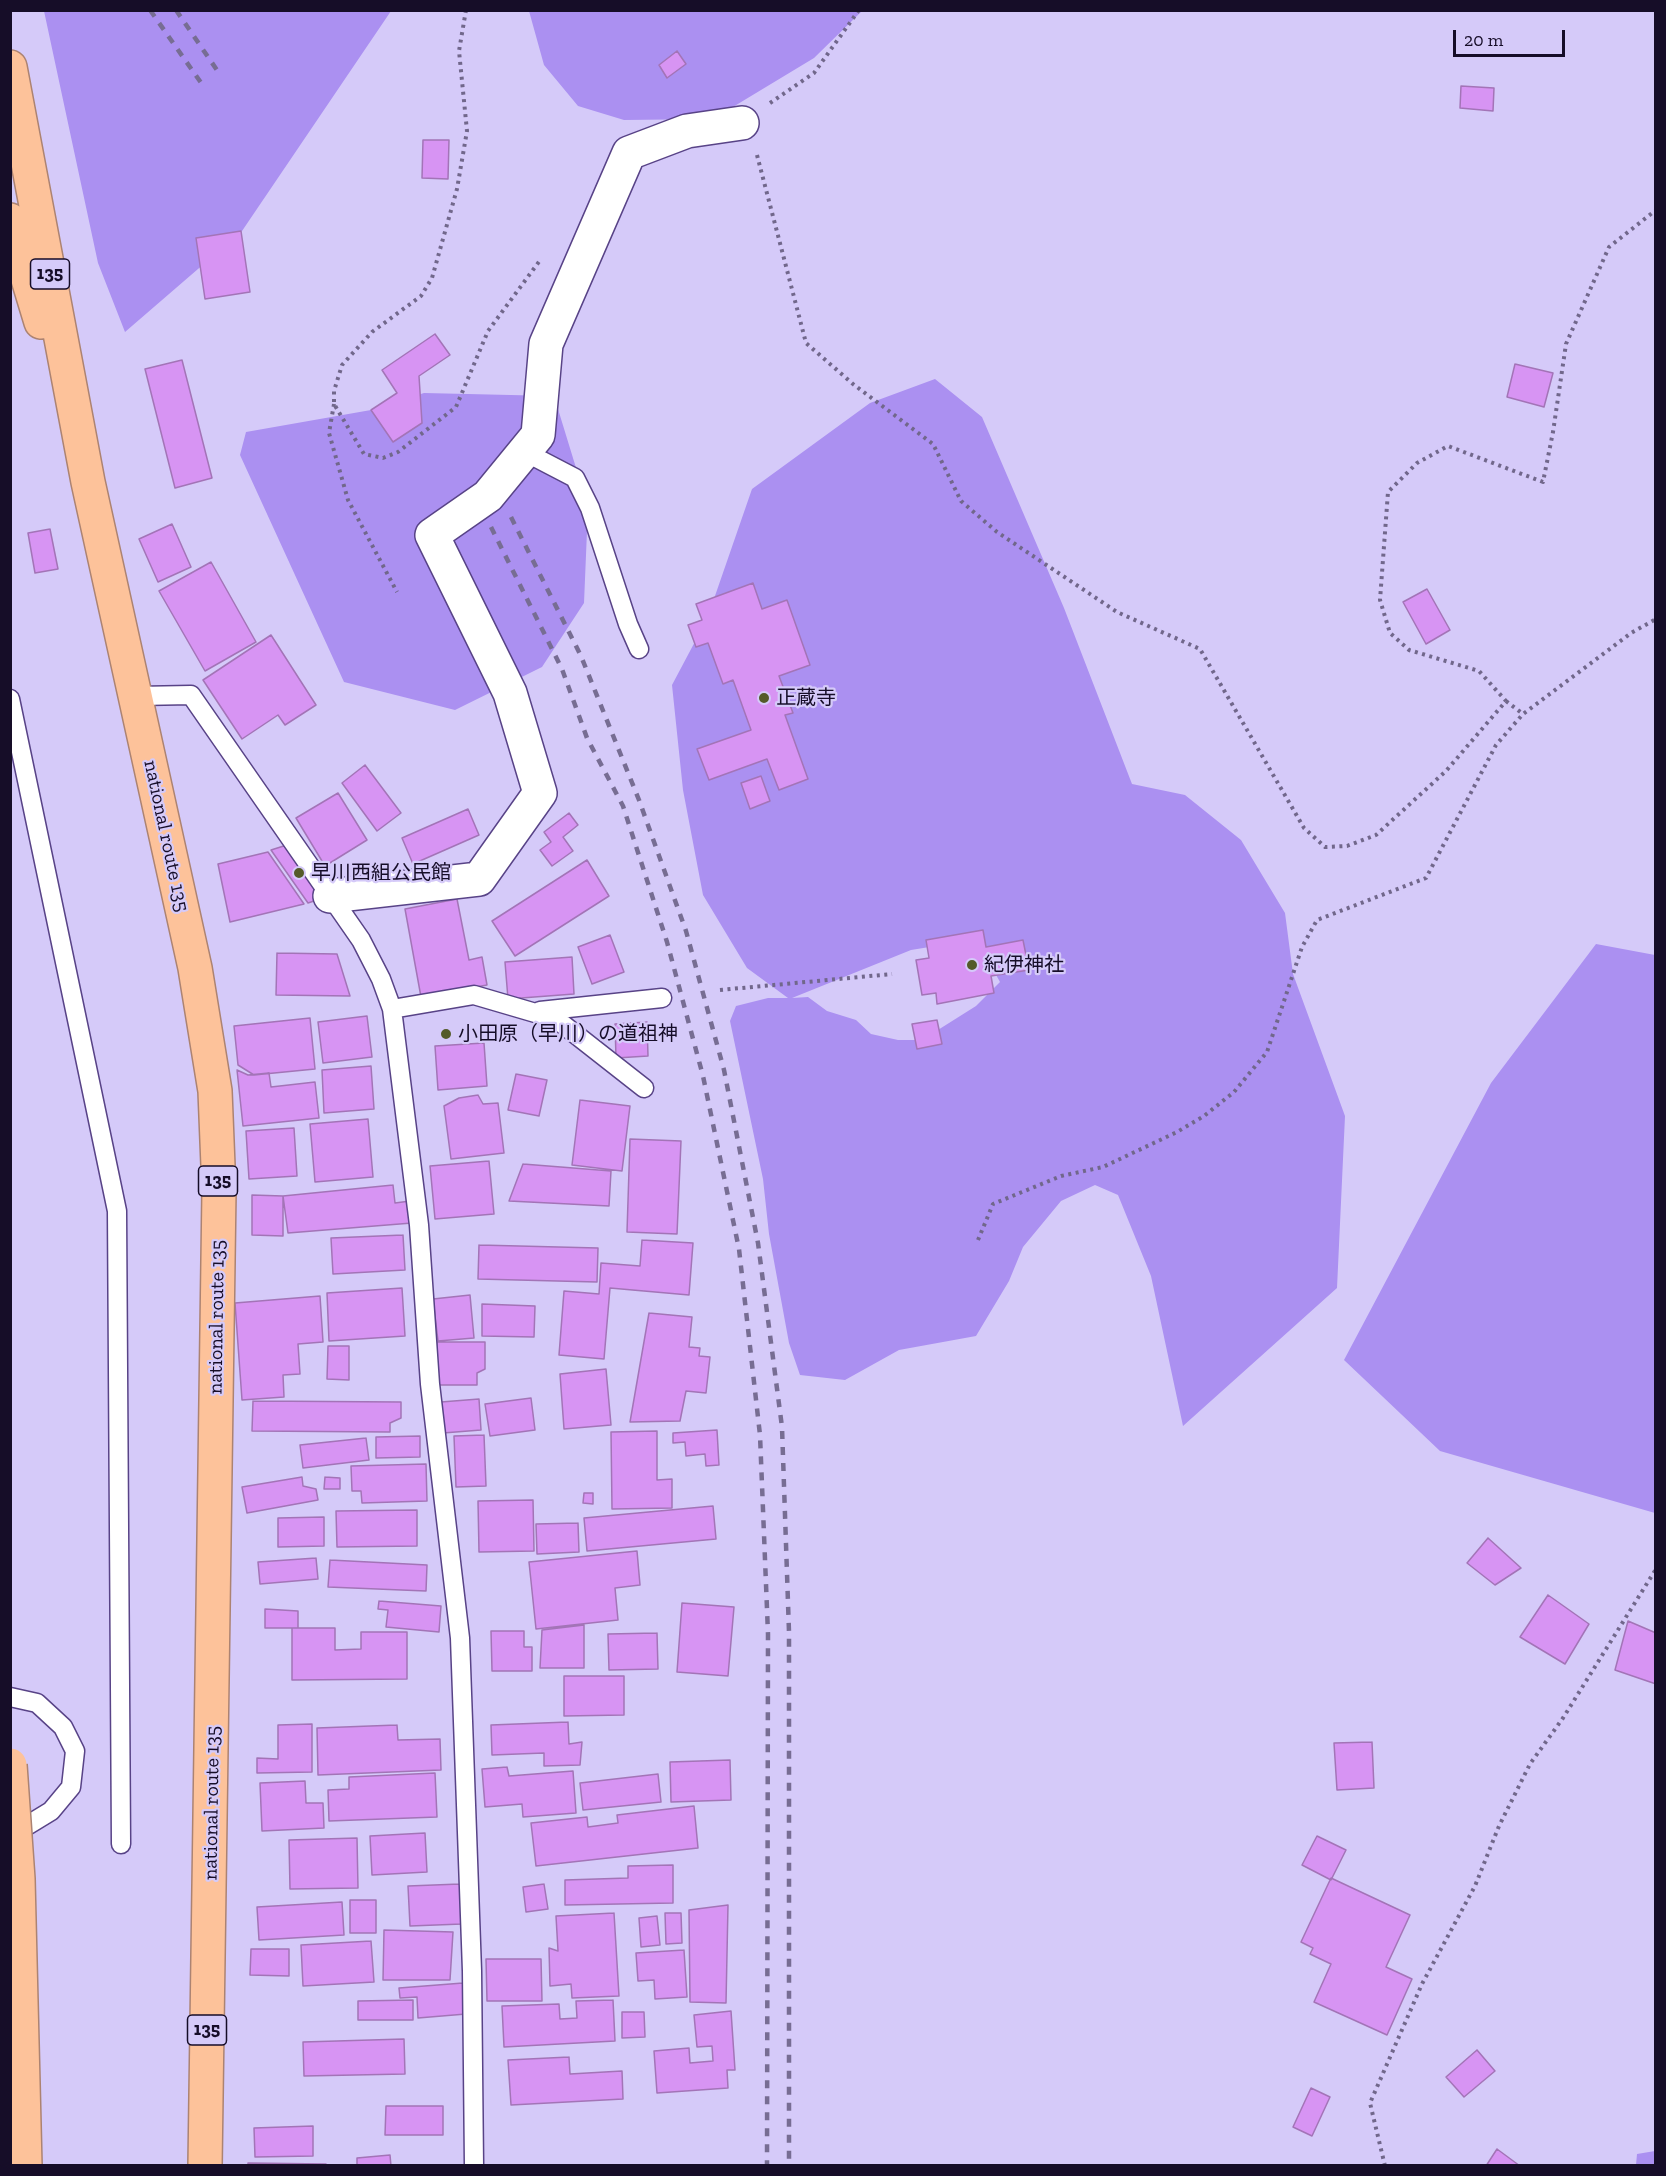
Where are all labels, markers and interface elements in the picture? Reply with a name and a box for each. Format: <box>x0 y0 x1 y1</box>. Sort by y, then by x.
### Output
scale bar <box>1456 18 1568 56</box>
text: 20 m <box>1464 29 1503 51</box>
road number: 135 <box>31 259 70 289</box>
place label: 正蔵寺 <box>776 686 836 710</box>
marker: 正蔵寺 <box>757 691 771 705</box>
street label: national route 135 <box>138 758 194 914</box>
place label: 早川西組公民館 <box>311 861 451 885</box>
marker: 早川西組公民館 <box>292 866 306 880</box>
place label: 紀伊神社 <box>984 953 1064 977</box>
marker: 紀伊神社 <box>965 958 979 972</box>
place label: 小田原（早川）の道祖神 <box>458 1022 678 1046</box>
marker: 小田原（早川）の道祖神 <box>439 1027 453 1041</box>
road number: 135 <box>198 1166 238 1196</box>
street label: national route 135 <box>204 1240 230 1394</box>
street label: national route 135 <box>199 1726 225 1880</box>
road number: 135 <box>188 2015 226 2045</box>

